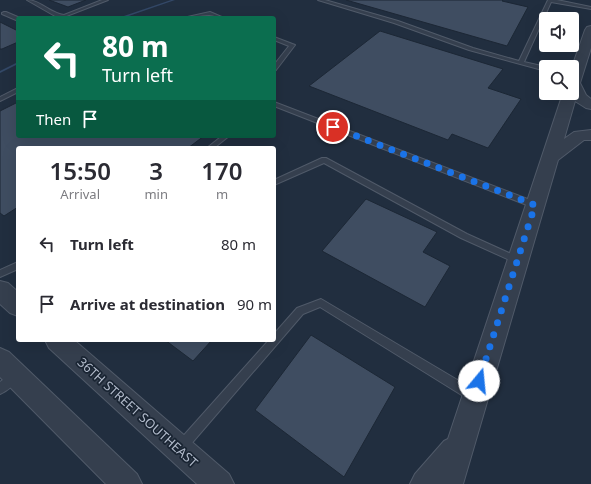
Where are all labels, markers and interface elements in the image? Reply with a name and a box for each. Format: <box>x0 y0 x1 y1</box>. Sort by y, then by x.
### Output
map controls <box>539 12 579 100</box>
button: sound <box>539 12 579 52</box>
text: 80 m <box>102 27 169 65</box>
icon: left <box>36 32 88 84</box>
button: search <box>539 60 579 100</box>
text: Turn left <box>102 63 173 87</box>
icon: arrive <box>79 108 101 130</box>
text: Then <box>36 109 71 129</box>
pin <box>316 110 350 144</box>
icon: arrive <box>322 116 344 138</box>
text: 15:50 <box>49 154 111 187</box>
text: 3 <box>149 154 163 187</box>
text: 170 <box>201 154 243 187</box>
text: Arrival <box>60 185 100 203</box>
text: min <box>144 185 168 203</box>
text: m <box>216 185 228 203</box>
icon: left <box>36 233 58 255</box>
text: Turn left <box>70 234 134 254</box>
text: 80 m <box>221 234 256 254</box>
icon: arrive <box>36 293 58 315</box>
text: Arrive at destination <box>70 294 225 314</box>
text: 90 m <box>237 294 272 314</box>
street label: 36TH STREET SOUTHEAST <box>74 353 203 471</box>
position arrow <box>458 360 500 402</box>

